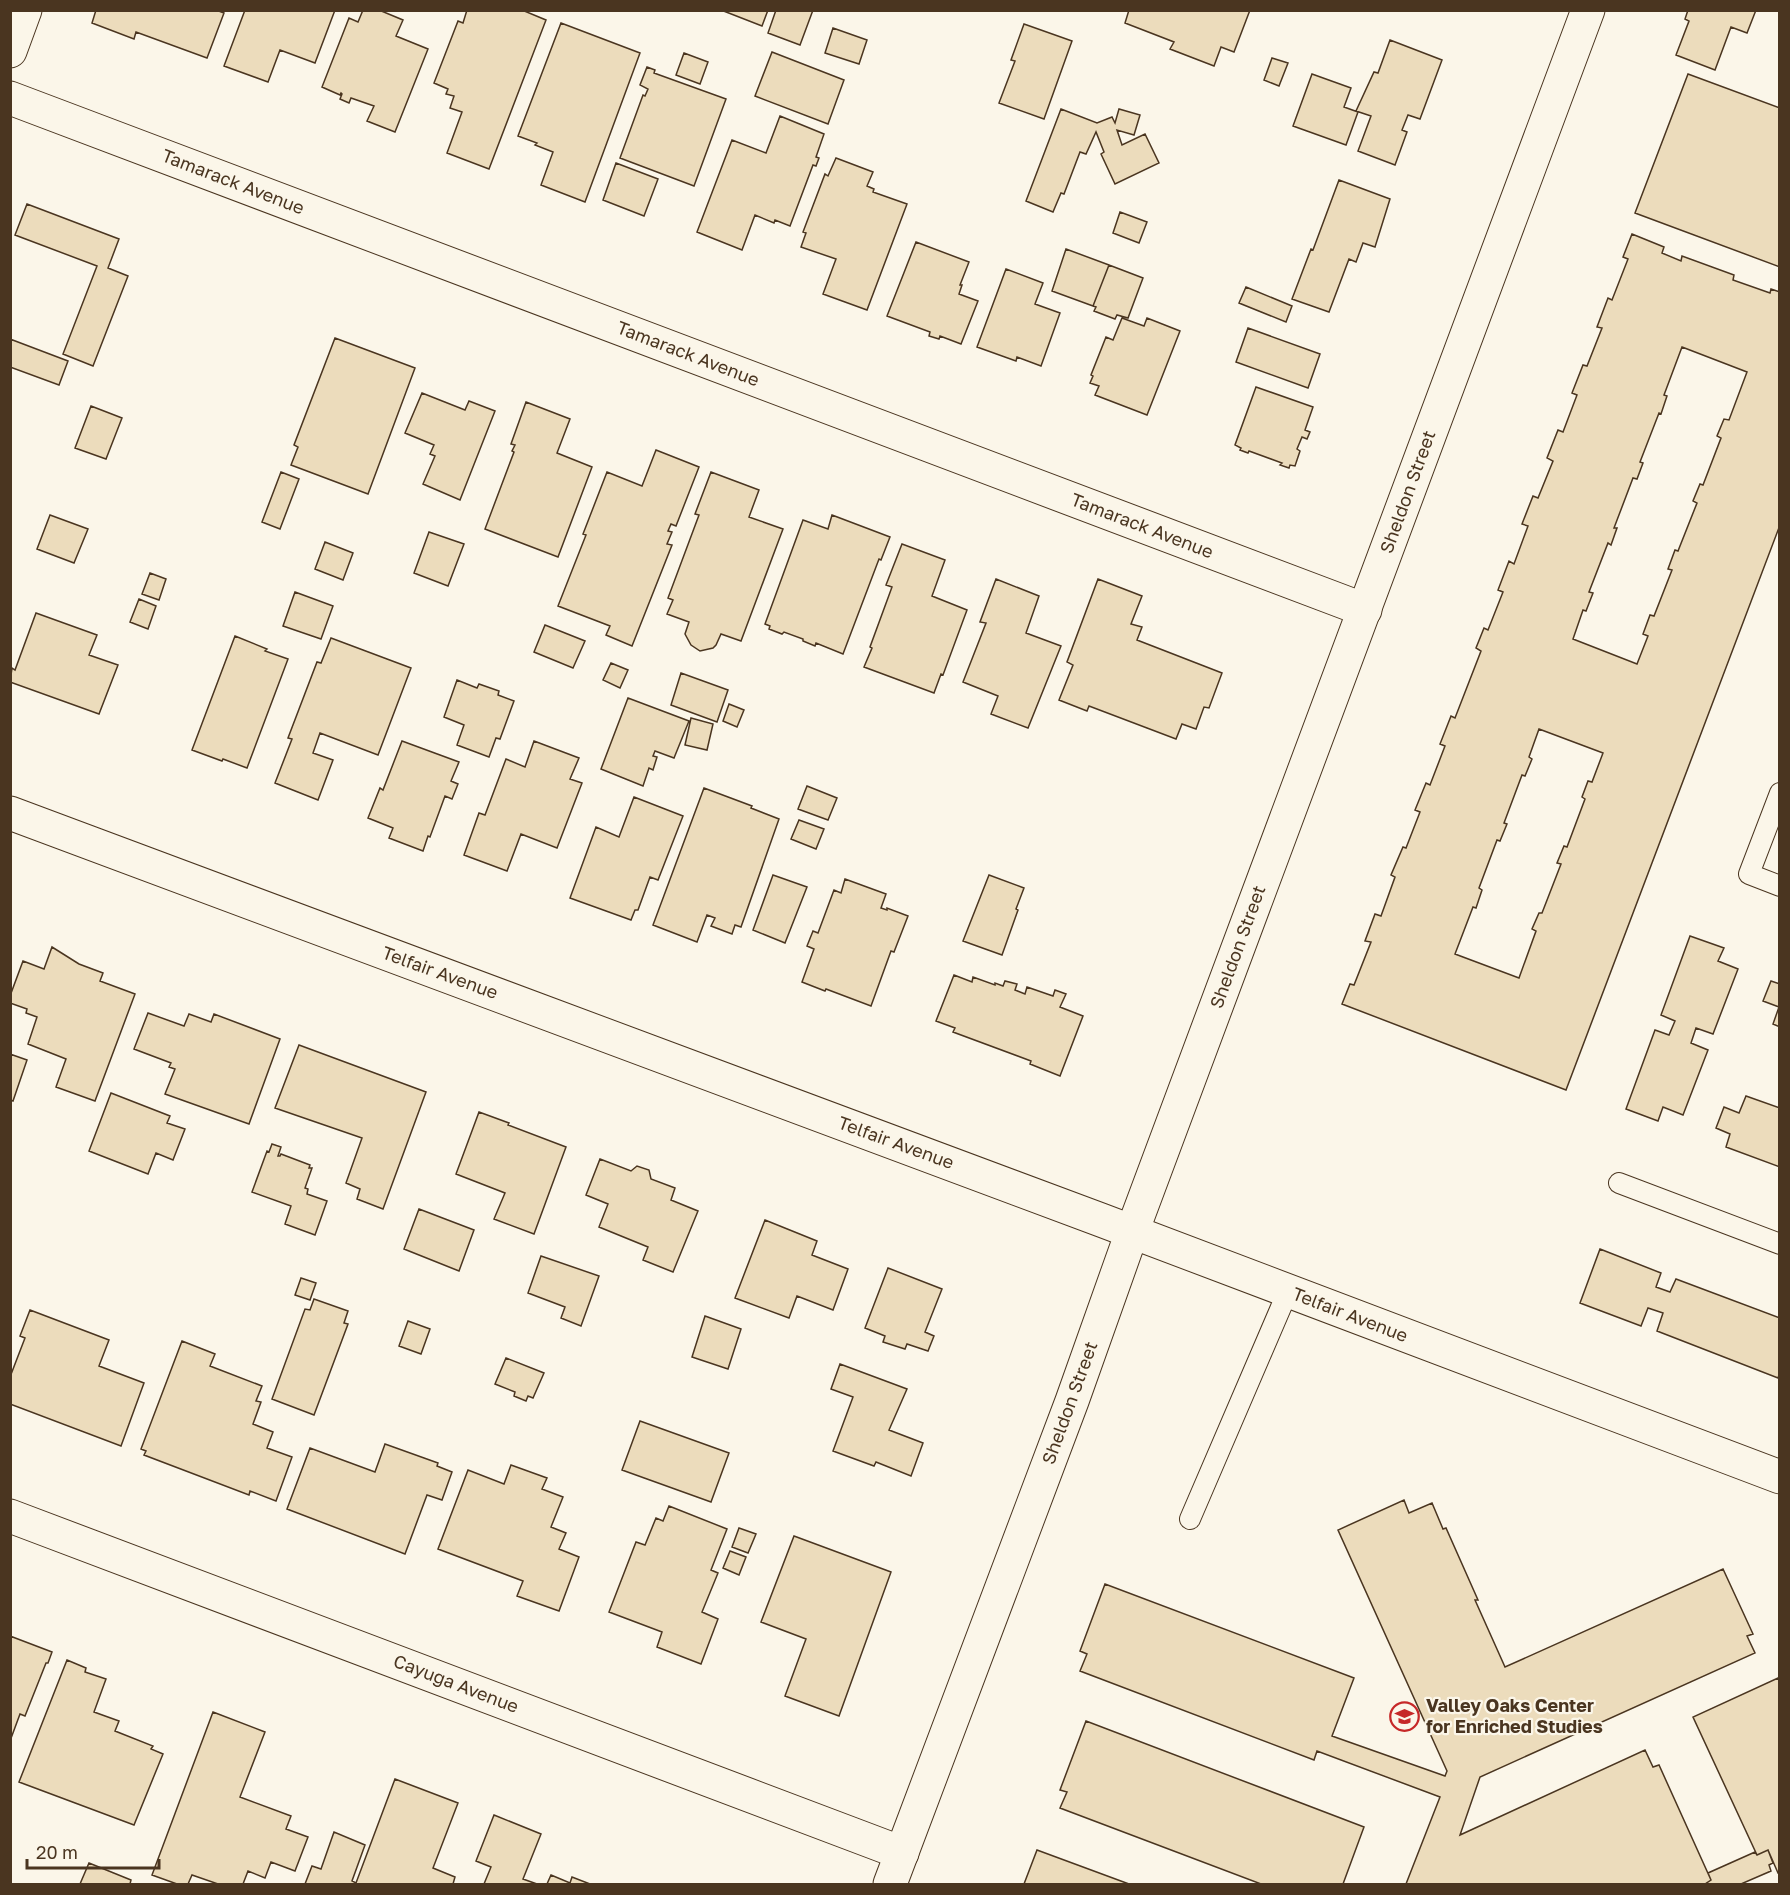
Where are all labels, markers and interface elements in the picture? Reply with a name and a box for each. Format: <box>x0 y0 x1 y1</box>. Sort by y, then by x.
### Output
street label: Tamarack Avenue <box>159 144 308 218</box>
street label: Tamarack Avenue <box>614 316 763 390</box>
street label: Sheldon Street <box>1375 427 1440 556</box>
street label: Tamarack Avenue <box>1068 488 1217 562</box>
street label: Sheldon Street <box>1205 882 1270 1011</box>
street label: Telfair Avenue <box>379 941 501 1003</box>
street label: Telfair Avenue <box>835 1111 957 1173</box>
street label: Telfair Avenue <box>1290 1282 1411 1346</box>
street label: Sheldon Street <box>1037 1338 1102 1467</box>
street label: Cayuga Avenue <box>391 1649 522 1717</box>
place label: Valley Oaks Center for Enriched Studies <box>1426 1694 1603 1737</box>
school or university icon: Valley Oaks Center for Enriched Studies <box>1389 1700 1421 1732</box>
scale bar <box>27 1832 159 1870</box>
text: 20 m <box>36 1841 78 1863</box>

